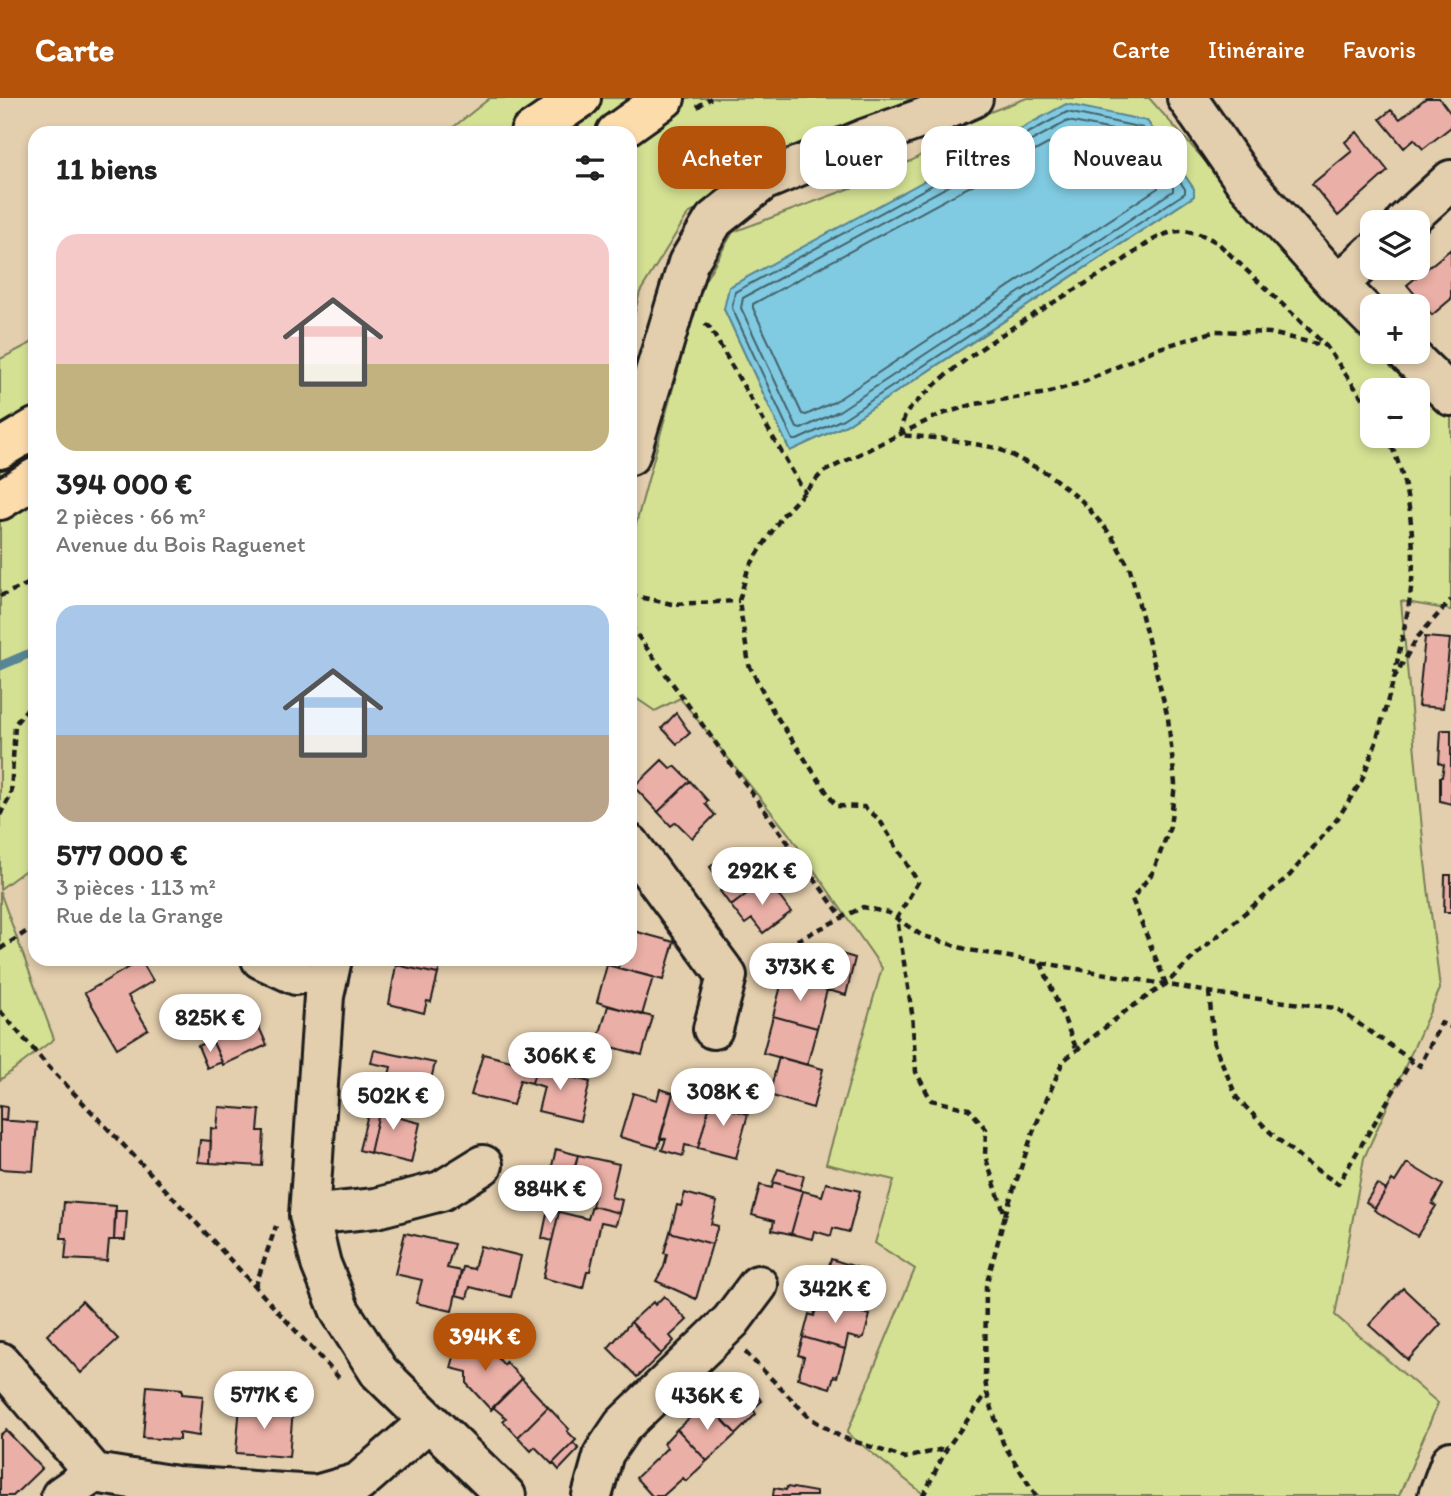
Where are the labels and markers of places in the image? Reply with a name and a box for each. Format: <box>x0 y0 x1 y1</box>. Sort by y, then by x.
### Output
pin: 292K € <box>705 848 819 907</box>
pin: 373K € <box>743 944 857 1003</box>
pin: 825K € <box>153 995 267 1054</box>
pin: 306K € <box>503 1032 617 1092</box>
pin: 308K € <box>666 1068 780 1128</box>
pin: 502K € <box>336 1072 450 1132</box>
pin: 884K € <box>493 1166 607 1225</box>
pin: 342K € <box>778 1266 892 1325</box>
pin: 394K € <box>428 1314 542 1373</box>
pin: 577K € <box>207 1372 321 1431</box>
pin: 436K € <box>650 1372 764 1432</box>

